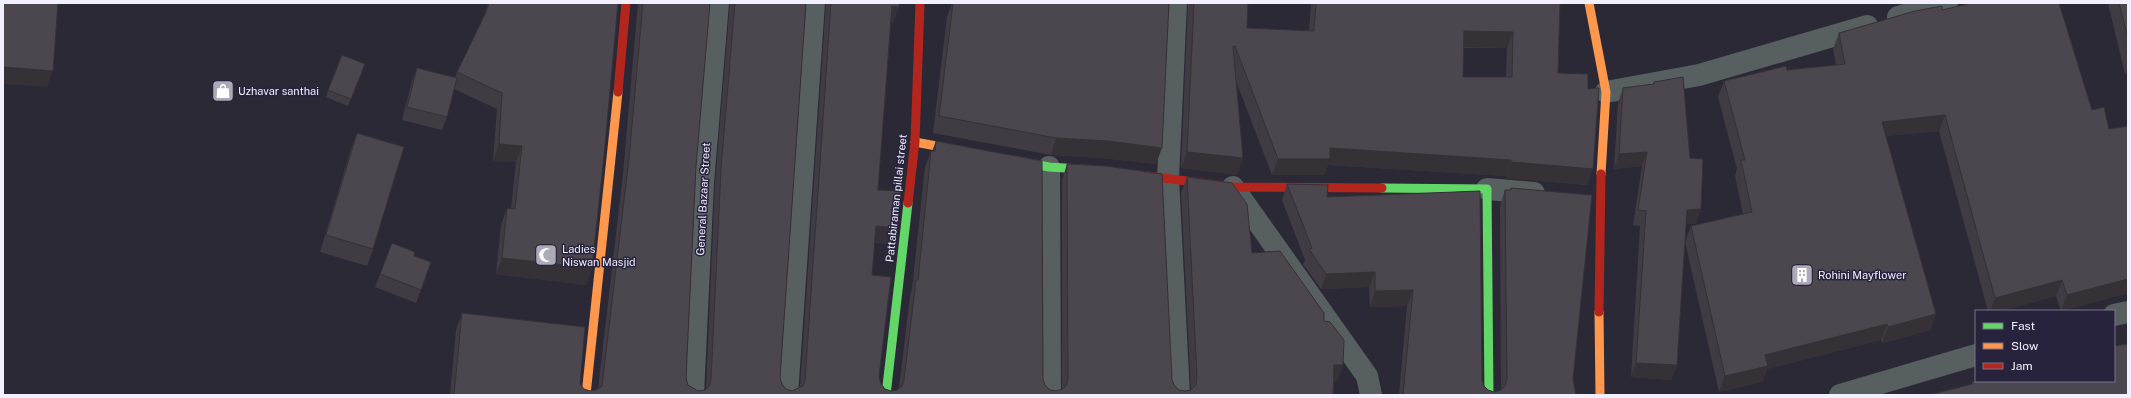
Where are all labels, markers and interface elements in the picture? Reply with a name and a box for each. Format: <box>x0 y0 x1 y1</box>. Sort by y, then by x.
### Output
shop icon: Uzhavar santhai <box>210 78 236 104</box>
place label: Uzhavar santhai <box>238 85 319 97</box>
street label: Pattabiraman pillai street <box>883 133 909 263</box>
street label: General Bazaar Street <box>694 142 712 256</box>
mosque icon: Ladies Niswan Masjid <box>533 242 559 268</box>
place label: Ladies Niswan Masjid <box>562 243 636 268</box>
building icon: Rohini Mayflower <box>1789 262 1815 288</box>
place label: Rohini Mayflower <box>1818 269 1906 281</box>
legend <box>1975 310 2115 382</box>
text: Fast <box>2011 319 2036 333</box>
text: Slow <box>2011 339 2039 353</box>
text: Jam <box>2011 359 2033 373</box>

